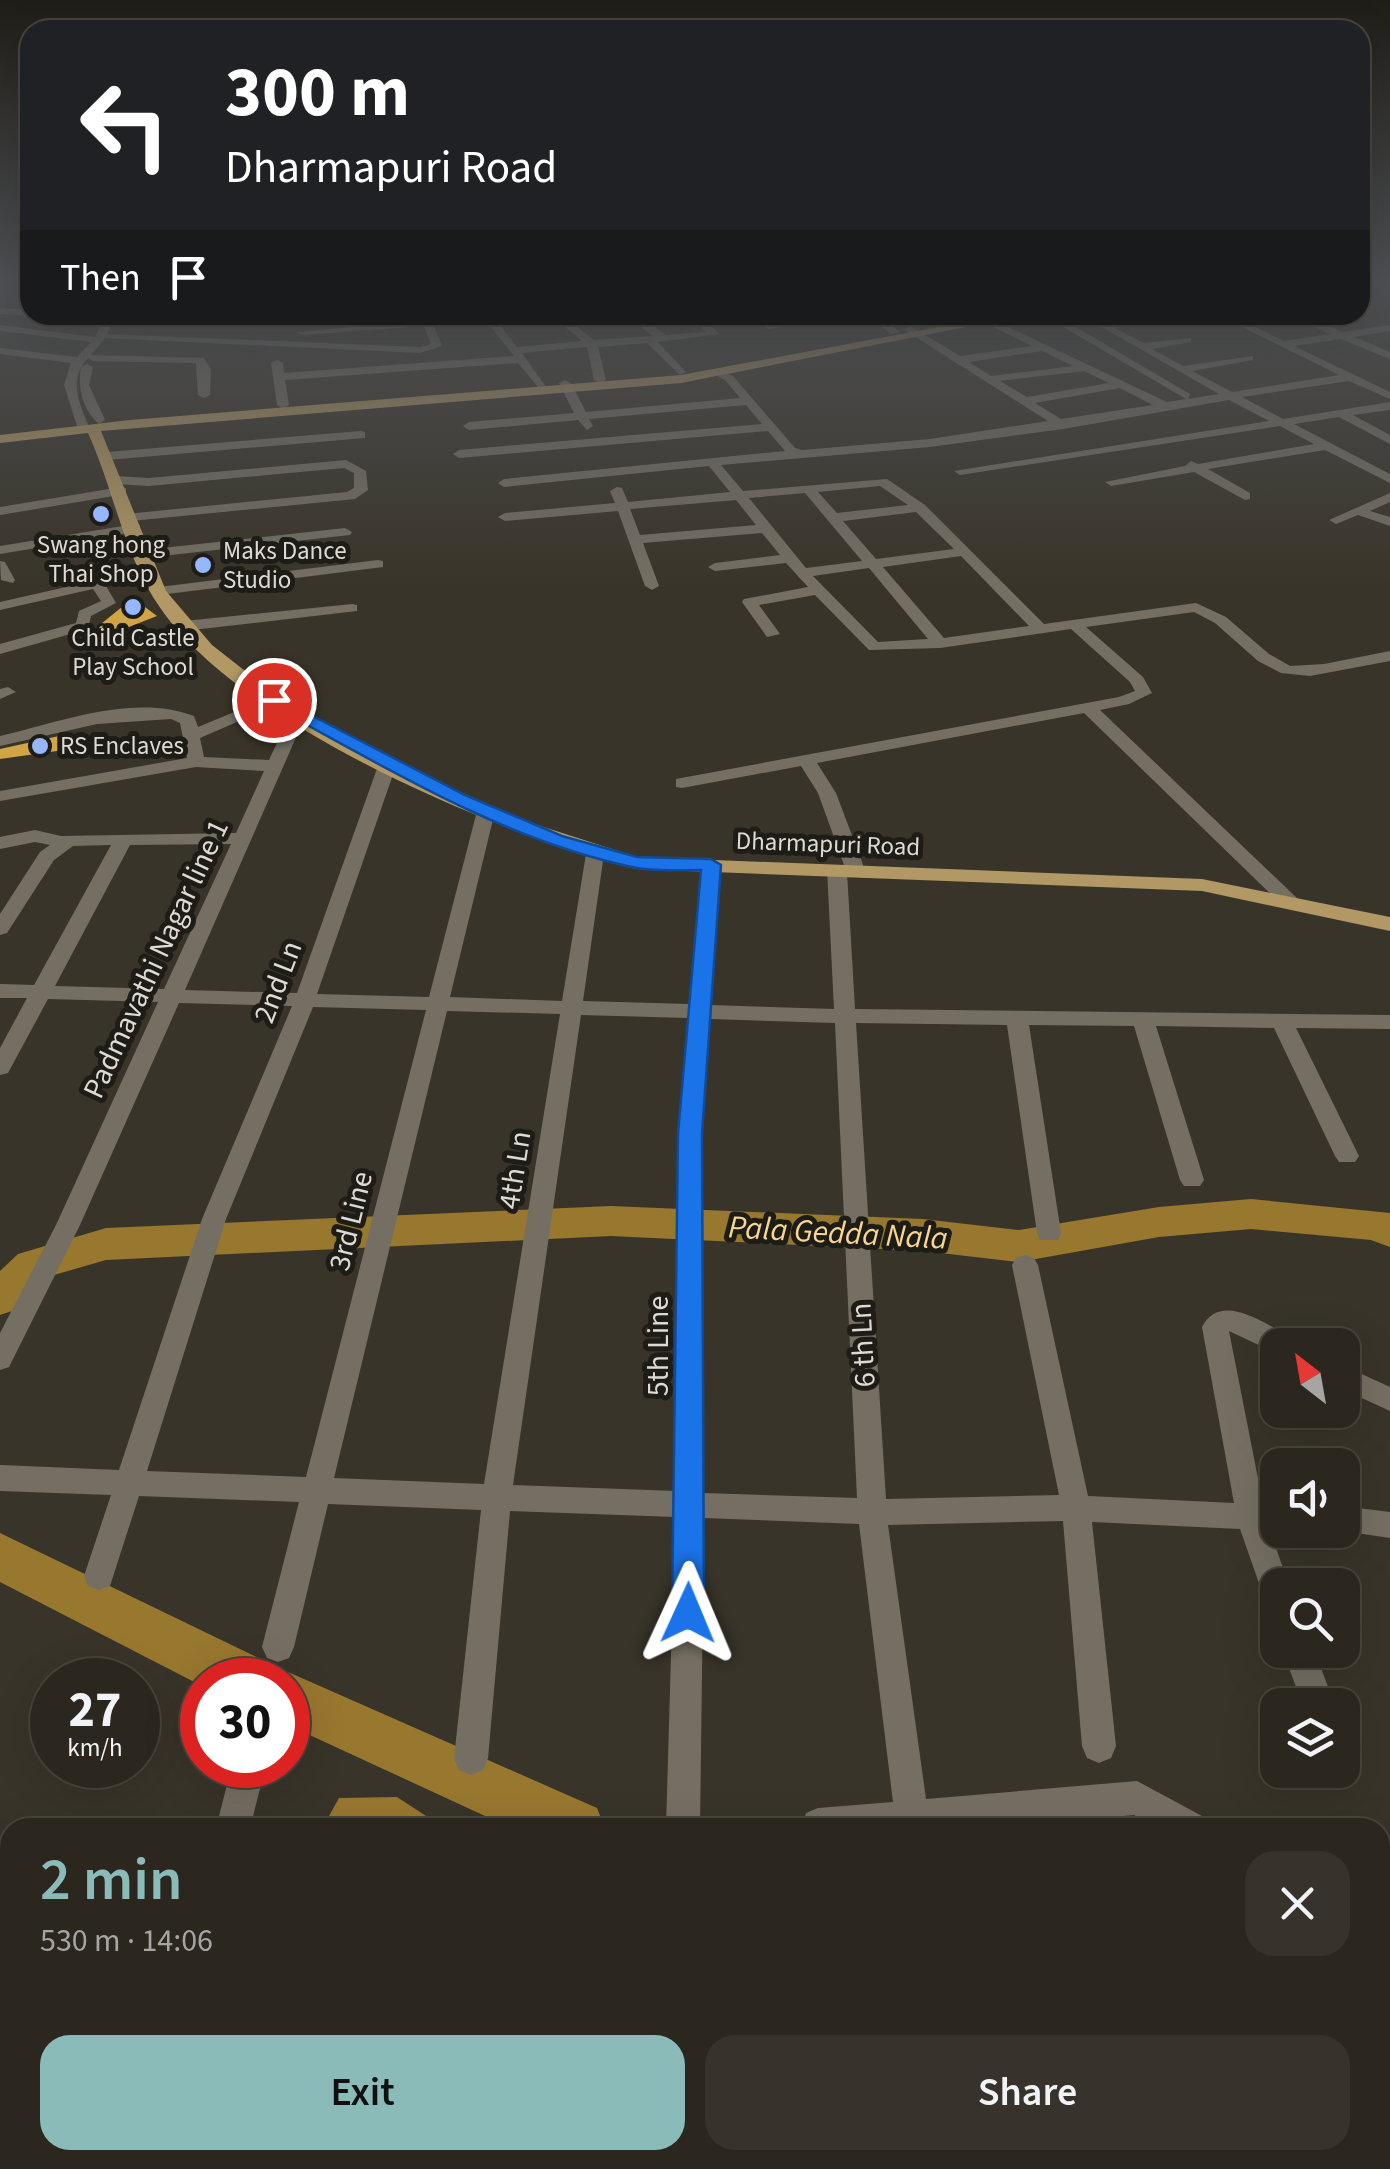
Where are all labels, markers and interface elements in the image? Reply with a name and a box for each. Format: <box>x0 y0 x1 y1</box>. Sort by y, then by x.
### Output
text: 300 m <box>225 43 410 143</box>
icon: left <box>60 60 190 190</box>
text: Dharmapuri Road <box>225 136 557 200</box>
icon: arrive <box>161 250 216 305</box>
text: Then <box>60 251 141 305</box>
marker: Swang hong Thai Shop <box>90 503 112 525</box>
place label: Swang hong Thai Shop <box>37 527 166 592</box>
place label: Maks Dance Studio <box>223 533 347 598</box>
marker: Maks Dance Studio <box>192 554 214 576</box>
marker: Child Castle Play School <box>122 596 144 618</box>
place label: Child Castle Play School <box>71 620 195 685</box>
pin <box>232 658 317 743</box>
icon: arrive <box>247 673 302 728</box>
place label: RS Enclaves <box>60 728 184 764</box>
marker: RS Enclaves <box>29 735 51 757</box>
street label: Padmavathi Nagar line 1 <box>72 812 240 1106</box>
street label: Dharmapuri Road <box>735 823 921 865</box>
street label: 2nd Ln <box>243 935 313 1029</box>
street label: 4th Ln <box>488 1128 542 1212</box>
street label: 3rd Line <box>318 1167 384 1275</box>
water label: Pala Gedda Nala <box>727 1204 949 1262</box>
street label: 5th Line <box>637 1296 680 1396</box>
street label: 6 th Ln <box>839 1302 887 1388</box>
north arrow <box>1260 1328 1360 1428</box>
map controls <box>1260 1328 1360 1788</box>
button: sound <box>1260 1448 1360 1548</box>
position arrow <box>636 1561 740 1665</box>
button: search <box>1260 1568 1360 1668</box>
speed limit sign: 30 <box>180 1658 310 1788</box>
text: 27 <box>69 1675 121 1746</box>
button: layers <box>1260 1688 1360 1788</box>
text: km/h <box>67 1730 123 1766</box>
text: 2 min <box>40 1838 183 1923</box>
button: close <box>1245 1851 1350 1956</box>
text: 530 m · 14:06 <box>40 1918 213 1964</box>
button: Exit <box>40 2035 685 2150</box>
button: Share <box>705 2035 1350 2150</box>

